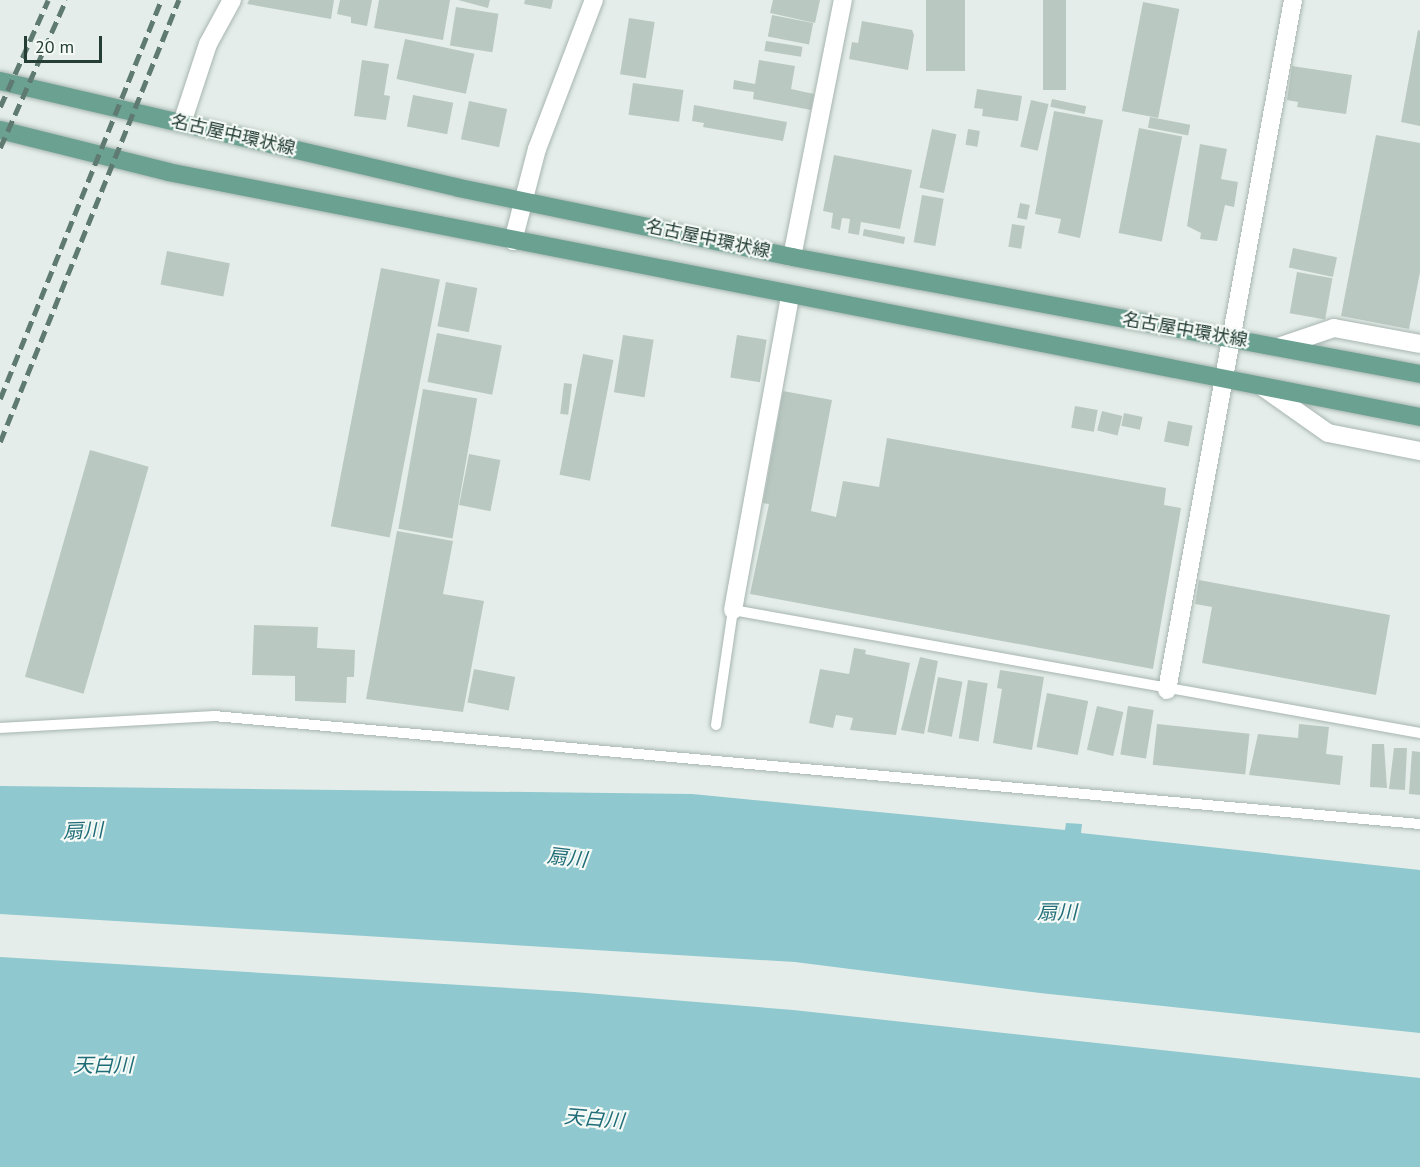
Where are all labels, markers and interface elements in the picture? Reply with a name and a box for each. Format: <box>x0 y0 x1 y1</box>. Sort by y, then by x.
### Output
scale bar <box>27 24 105 62</box>
text: 20 m <box>35 35 74 58</box>
street label: 名古屋中環状線 <box>169 110 297 160</box>
street label: 名古屋中環状線 <box>644 215 772 263</box>
street label: 名古屋中環状線 <box>1121 308 1249 352</box>
water label: 扇川 <box>63 818 103 844</box>
water label: 扇川 <box>546 844 588 872</box>
water label: 扇川 <box>1037 900 1077 924</box>
water label: 天白川 <box>73 1053 133 1077</box>
water label: 天白川 <box>563 1104 625 1134</box>

